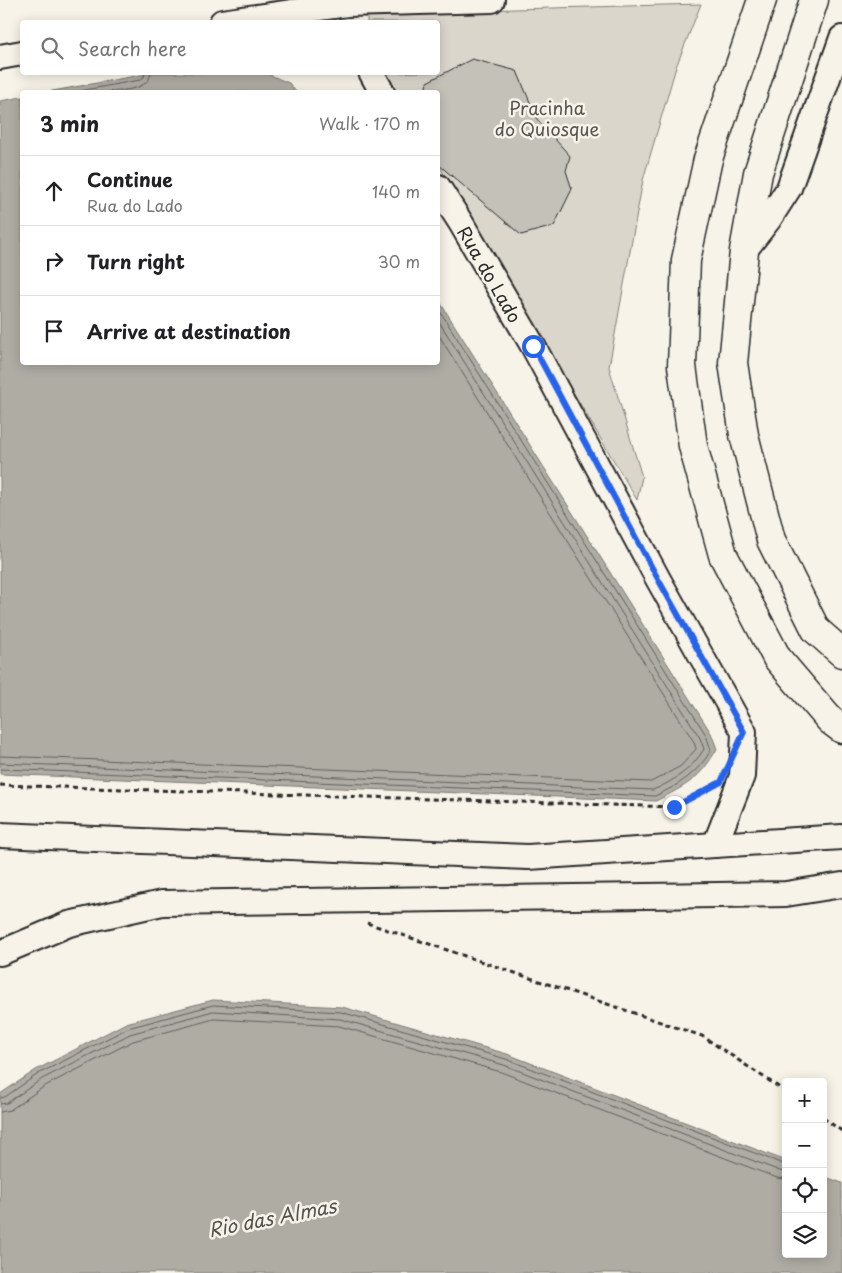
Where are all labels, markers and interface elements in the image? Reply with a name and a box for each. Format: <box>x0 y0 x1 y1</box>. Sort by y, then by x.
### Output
search box <box>20 20 440 75</box>
icon: search <box>38 34 66 62</box>
text: Search here <box>78 34 187 62</box>
park label: Pracinha do Quiosque <box>495 94 599 142</box>
text: 3 min <box>40 107 99 139</box>
text: Walk · 170 m <box>319 111 420 135</box>
text: Continue <box>87 165 173 193</box>
icon: ahead <box>40 177 68 205</box>
text: 140 m <box>372 179 420 203</box>
text: Rua do Lado <box>87 193 183 217</box>
street label: Rua do Lado <box>451 221 529 327</box>
icon: right <box>40 247 68 275</box>
text: Turn right <box>87 247 185 275</box>
text: 30 m <box>378 249 420 273</box>
icon: arrive <box>40 317 68 345</box>
text: Arrive at destination <box>87 317 291 345</box>
route start <box>522 335 545 358</box>
route end <box>663 796 686 819</box>
map controls <box>782 1078 827 1258</box>
button: + <box>782 1078 827 1123</box>
button: − <box>782 1123 827 1168</box>
button: locate <box>782 1168 827 1213</box>
water label: Rio das Almas <box>206 1190 340 1243</box>
button: layers <box>782 1213 827 1258</box>

